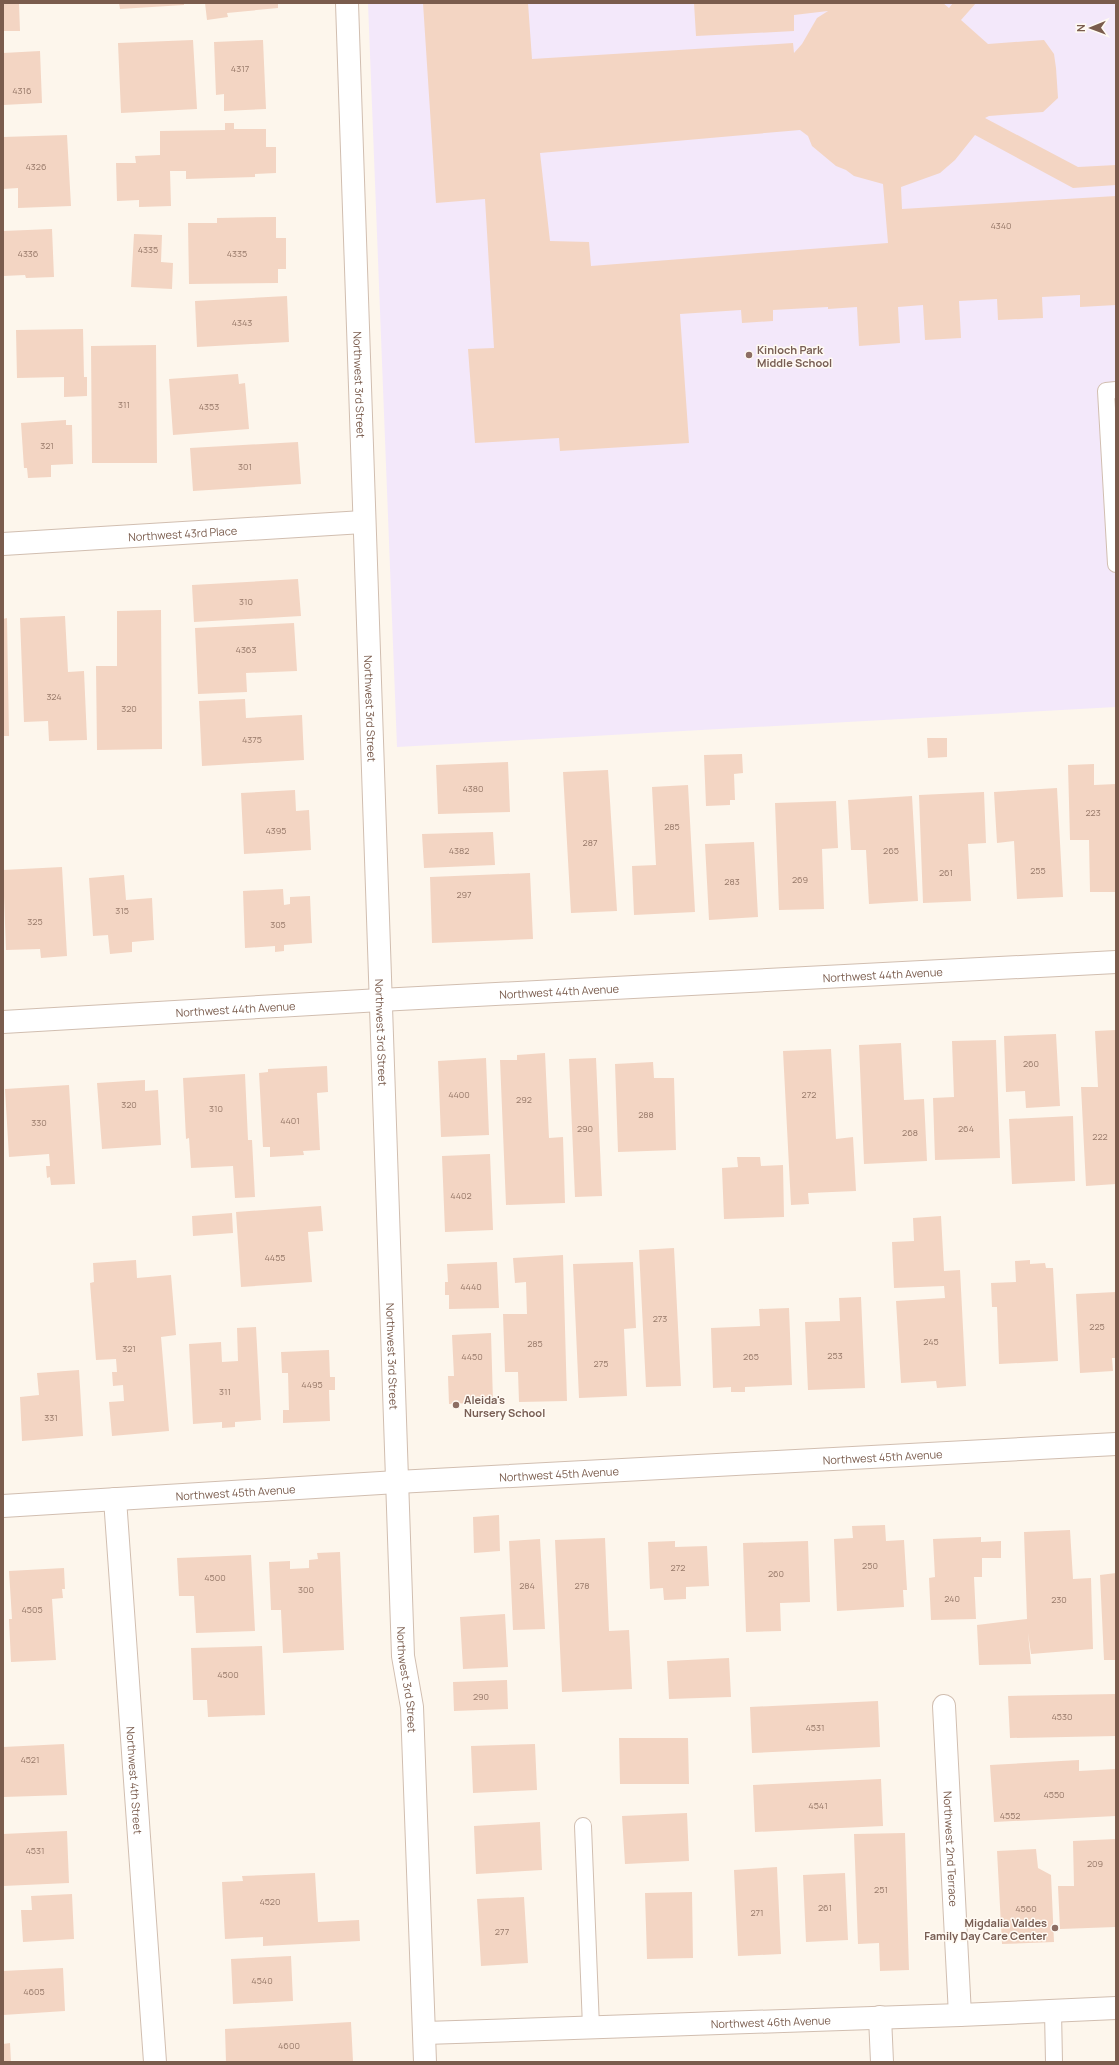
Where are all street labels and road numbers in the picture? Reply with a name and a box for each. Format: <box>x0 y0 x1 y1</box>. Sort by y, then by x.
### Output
street label: Northwest 3rd Street <box>351 331 369 439</box>
street label: Northwest 43rd Place <box>128 522 238 544</box>
street label: Northwest 3rd Street <box>362 655 380 762</box>
street label: Northwest 44th Avenue <box>822 963 944 985</box>
street label: Northwest 3rd Street <box>373 979 391 1086</box>
street label: Northwest 44th Avenue <box>499 980 620 1001</box>
street label: Northwest 44th Avenue <box>175 997 297 1019</box>
street label: Northwest 3rd Street <box>384 1302 402 1410</box>
street label: Northwest 45th Avenue <box>822 1446 943 1467</box>
street label: Northwest 45th Avenue <box>499 1463 620 1484</box>
street label: Northwest 45th Avenue <box>175 1481 296 1503</box>
street label: Northwest 3rd Street <box>395 1626 420 1733</box>
street label: Northwest 4th Street <box>124 1726 146 1835</box>
street label: Northwest 2nd Terrace <box>941 1791 962 1908</box>
street label: Northwest 46th Avenue <box>710 2012 832 2031</box>

